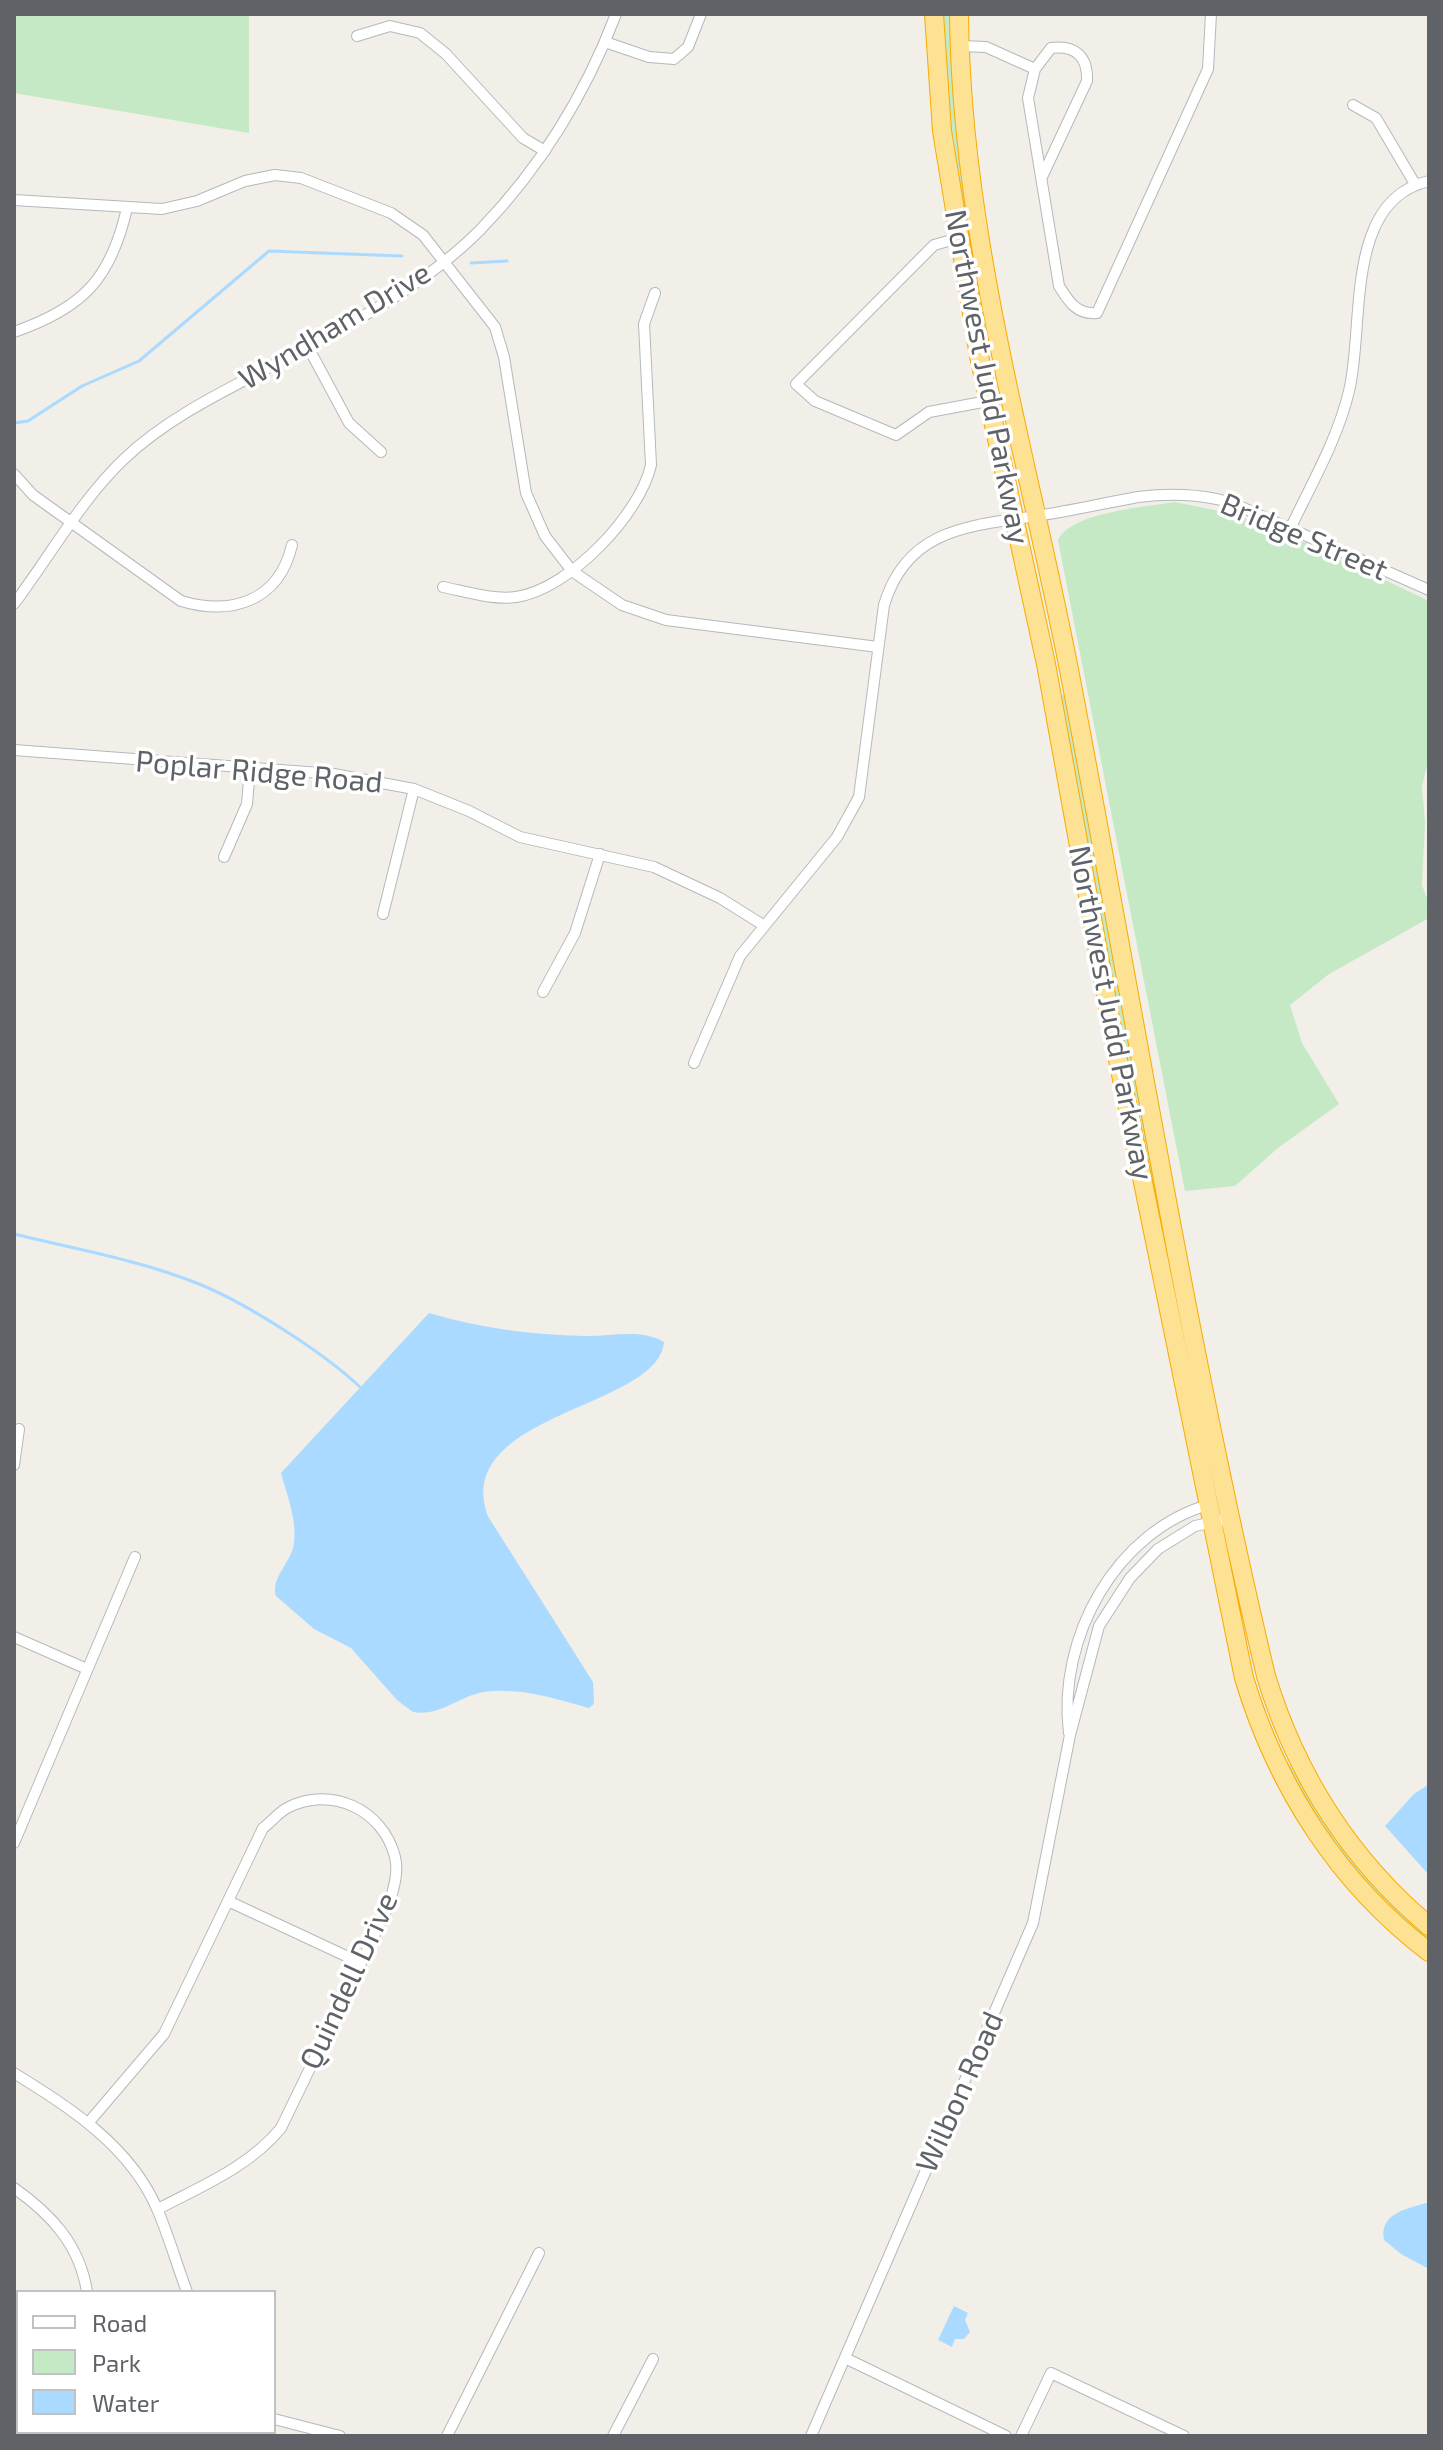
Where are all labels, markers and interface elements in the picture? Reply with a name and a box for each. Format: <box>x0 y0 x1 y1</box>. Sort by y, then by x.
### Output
street label: Northwest Judd Parkway <box>937 207 1037 547</box>
street label: Wyndham Drive <box>233 255 437 397</box>
street label: Bridge Street <box>1215 486 1393 588</box>
street label: Poplar Ridge Road <box>134 743 384 801</box>
street label: Northwest Judd Parkway <box>1061 843 1161 1183</box>
street label: Quindell Drive <box>292 1887 406 2075</box>
street label: Wilbon Road <box>909 2006 1011 2178</box>
legend <box>16 2290 276 2434</box>
text: Road <box>92 2308 147 2337</box>
text: Park <box>92 2348 141 2377</box>
text: Water <box>92 2388 159 2417</box>

